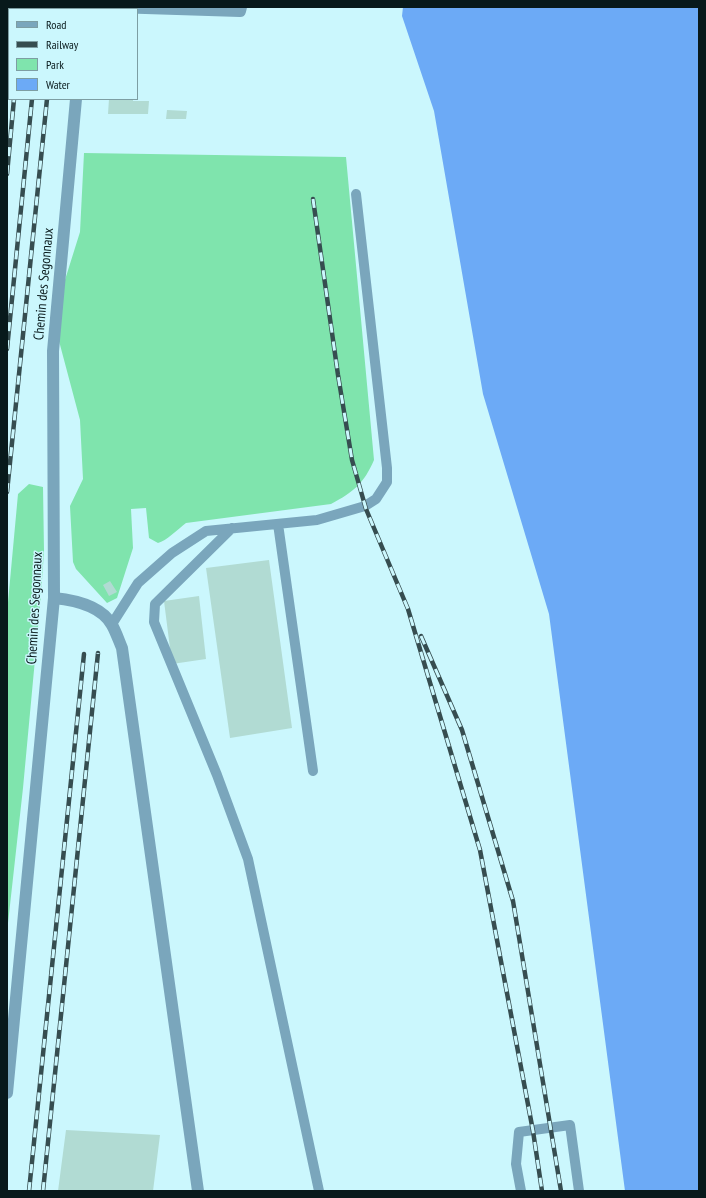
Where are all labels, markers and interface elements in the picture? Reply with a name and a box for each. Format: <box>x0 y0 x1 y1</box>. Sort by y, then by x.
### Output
legend <box>8 8 138 100</box>
text: Road <box>46 17 66 32</box>
text: Railway <box>46 37 78 52</box>
text: Park <box>46 57 64 72</box>
text: Water <box>46 77 70 92</box>
street label: Chemin des Segonnaux <box>31 227 57 341</box>
street label: Chemin des Segonnaux <box>24 551 46 665</box>

